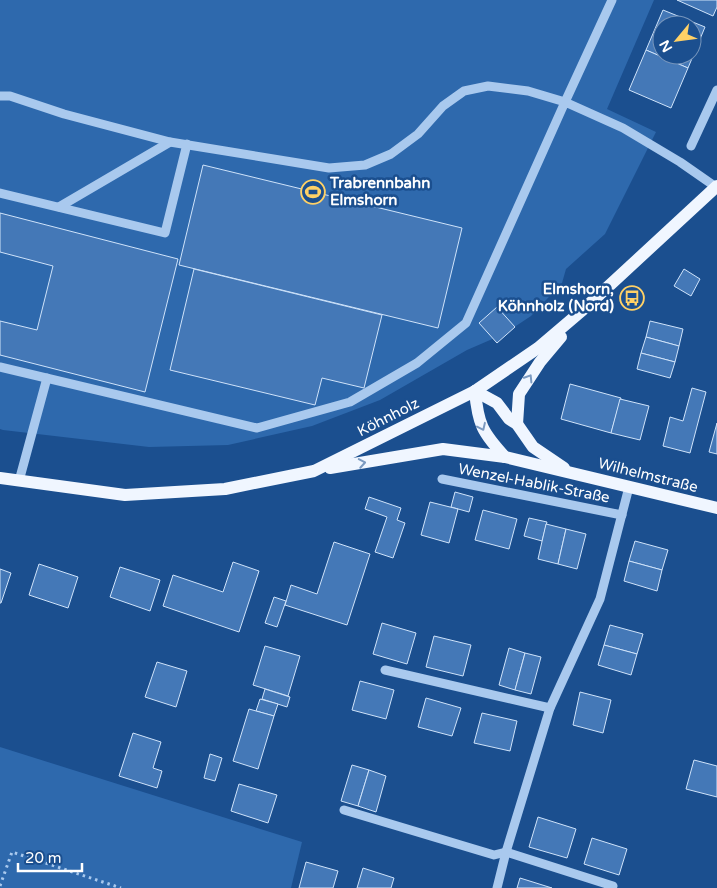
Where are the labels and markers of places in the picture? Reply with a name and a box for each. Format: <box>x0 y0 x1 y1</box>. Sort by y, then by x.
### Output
place label: Trabrennbahn Elmshorn <box>329 174 430 209</box>
sports icon: Trabrennbahn Elmshorn <box>300 179 326 205</box>
place label: Elmshorn, Köhnholz (Nord) <box>498 280 614 315</box>
bus stop icon: Elmshorn, Köhnholz (Nord) <box>619 285 645 311</box>

